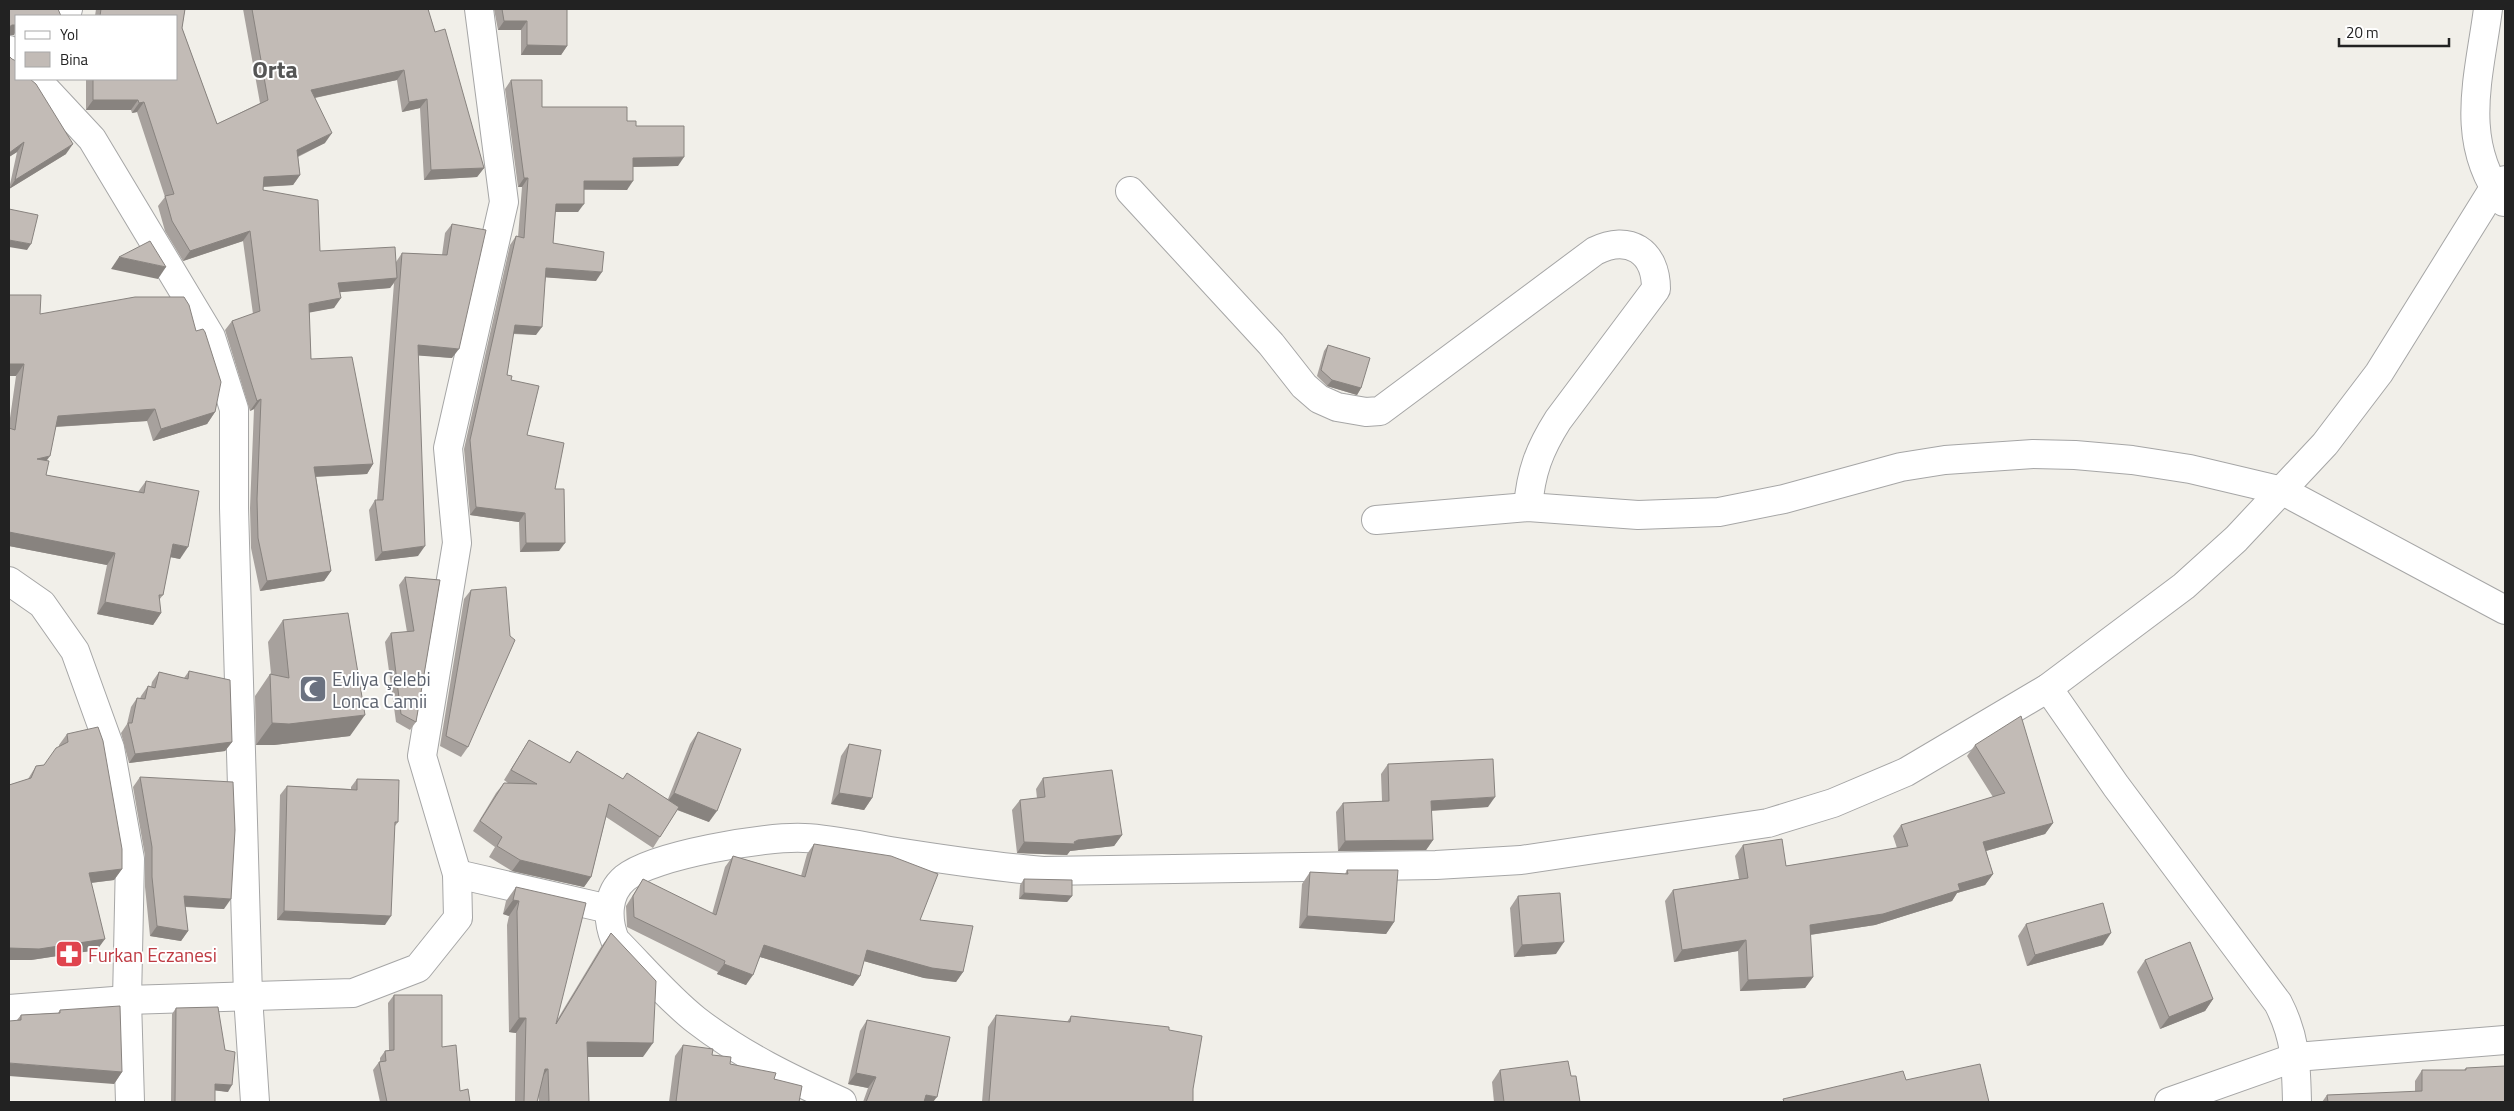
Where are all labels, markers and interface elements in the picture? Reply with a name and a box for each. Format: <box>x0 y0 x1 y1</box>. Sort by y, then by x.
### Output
legend <box>15 15 178 80</box>
scale bar <box>2339 15 2449 47</box>
text: 20 m <box>2346 21 2379 44</box>
text: Yol <box>60 23 78 46</box>
text: Bina <box>60 48 89 71</box>
district label: Orta <box>252 51 298 87</box>
place label: Evliya Çelebi Lonca Camii <box>332 664 431 715</box>
mosque icon: Evliya Çelebi Lonca Camii <box>298 674 328 704</box>
pharmacy icon: Furkan Eczanesi <box>54 939 84 969</box>
place label: Furkan Eczanesi <box>88 940 217 969</box>

